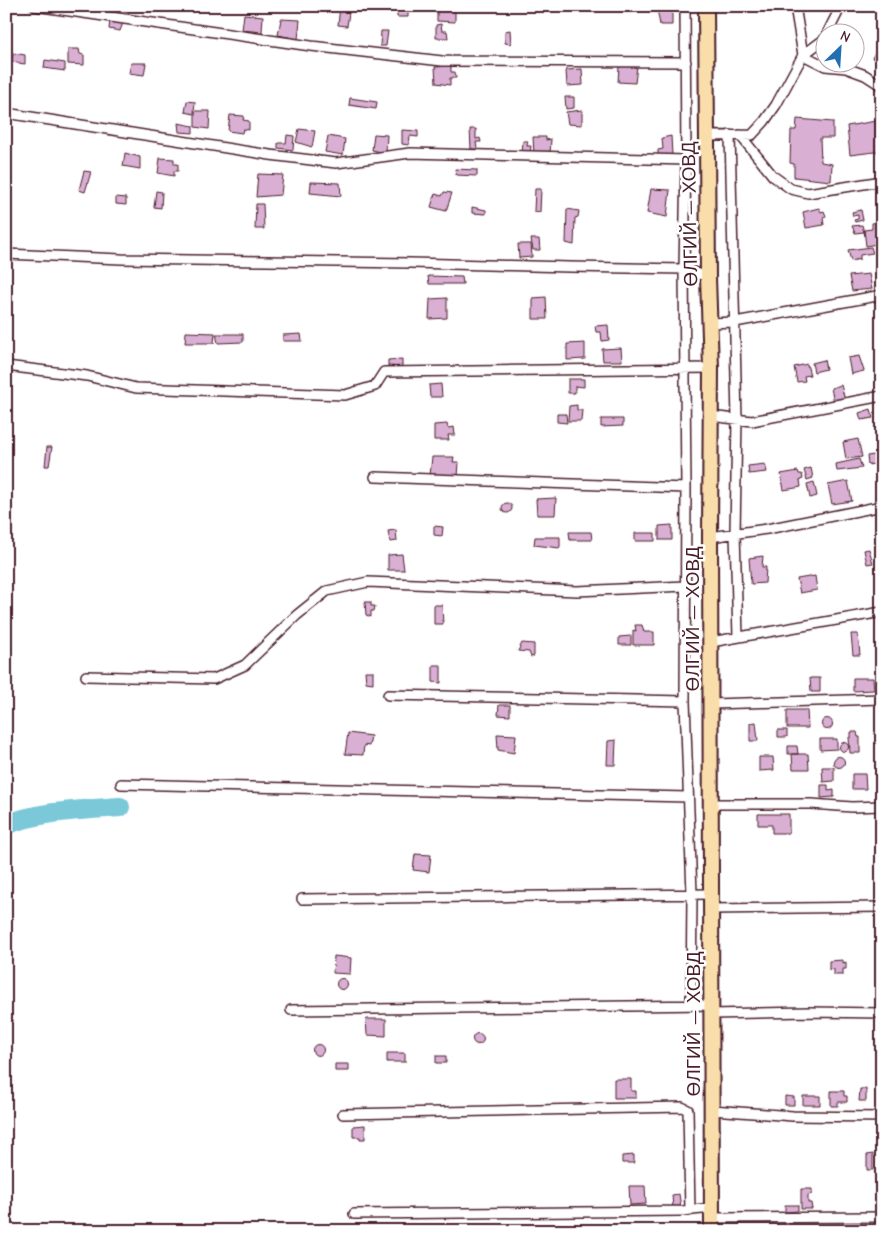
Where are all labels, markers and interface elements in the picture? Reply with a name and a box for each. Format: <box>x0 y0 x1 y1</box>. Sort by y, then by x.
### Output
north arrow <box>816 22 866 72</box>
text: N <box>838 27 853 46</box>
street label: ӨЛГИЙ — ХОВД <box>678 141 702 287</box>
street label: ӨЛГИЙ — ХОВД <box>682 546 704 692</box>
street label: ӨЛГИЙ — ХОВД <box>683 951 705 1097</box>

